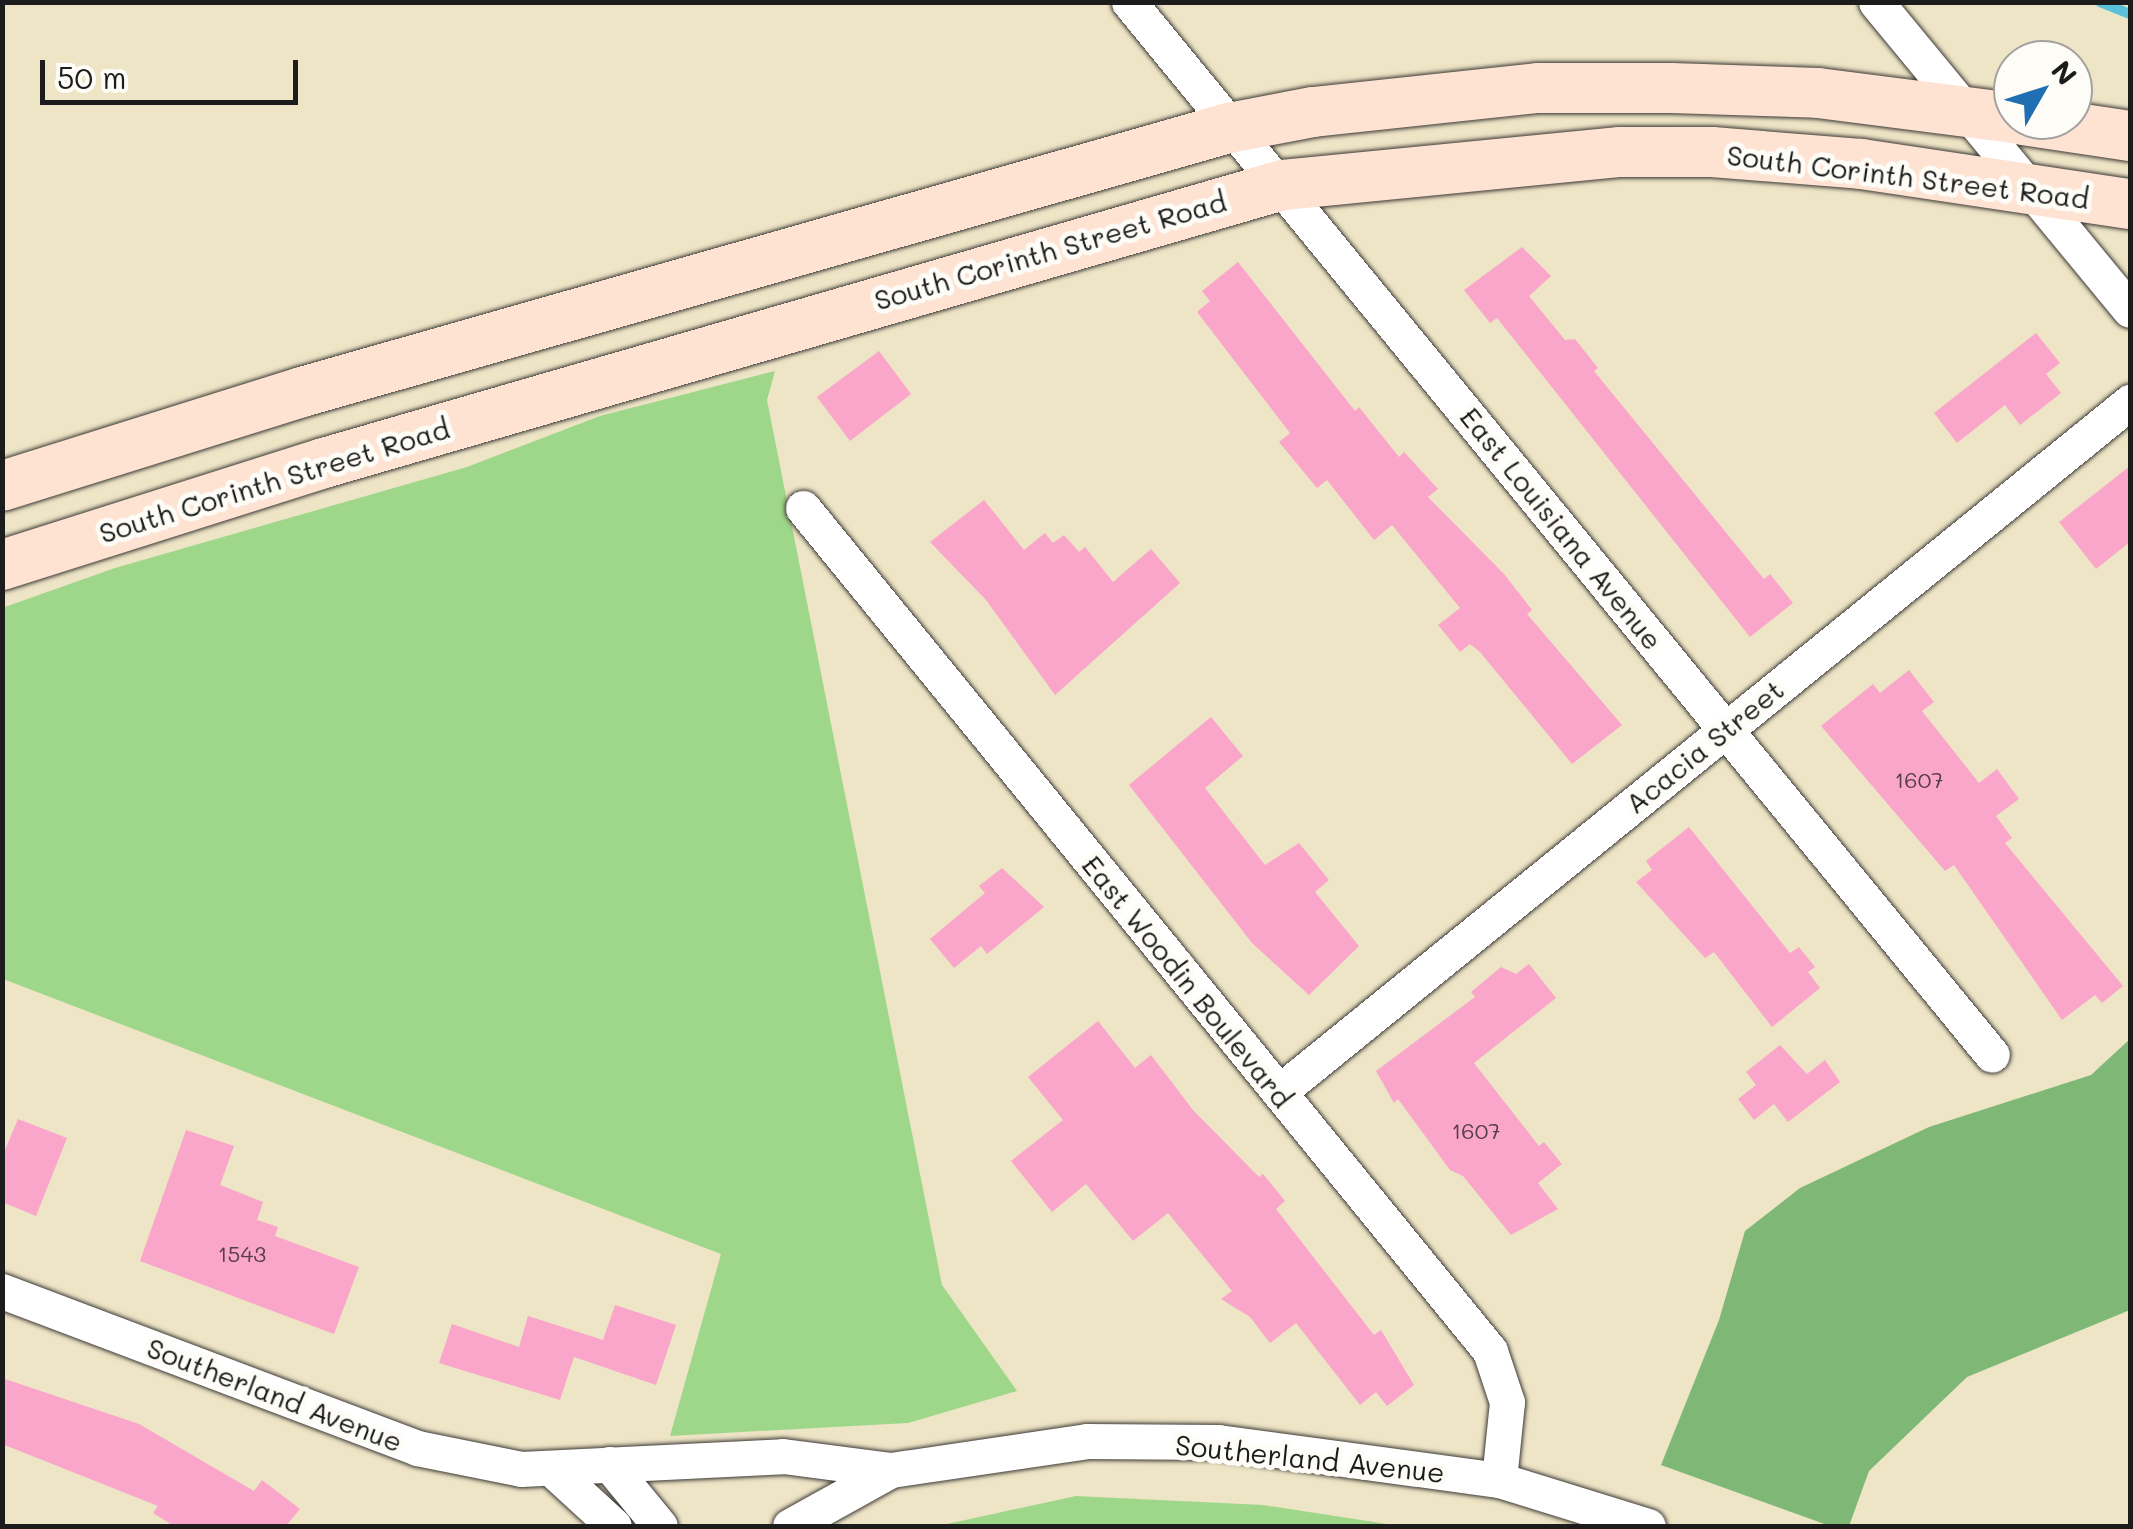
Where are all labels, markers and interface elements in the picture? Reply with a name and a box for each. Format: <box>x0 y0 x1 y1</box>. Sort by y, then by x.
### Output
scale bar <box>45 40 302 102</box>
north arrow <box>1993 40 2093 140</box>
text: N <box>2044 53 2085 92</box>
text: 50 m <box>57 57 127 97</box>
street label: South Corinth Street Road <box>1725 137 2091 215</box>
street label: South Corinth Street Road <box>870 184 1230 316</box>
street label: East Louisiana Avenue <box>1454 400 1670 656</box>
street label: South Corinth Street Road <box>95 411 453 549</box>
street label: Acacia Street <box>1618 672 1790 820</box>
house number: 1607 <box>1895 767 1943 793</box>
street label: East Woodin Boulevard <box>1076 848 1300 1114</box>
house number: 1607 <box>1452 1118 1500 1144</box>
house number: 1543 <box>218 1241 266 1267</box>
street label: Southerland Avenue <box>143 1330 407 1458</box>
street label: Southerland Avenue <box>1174 1427 1446 1489</box>

